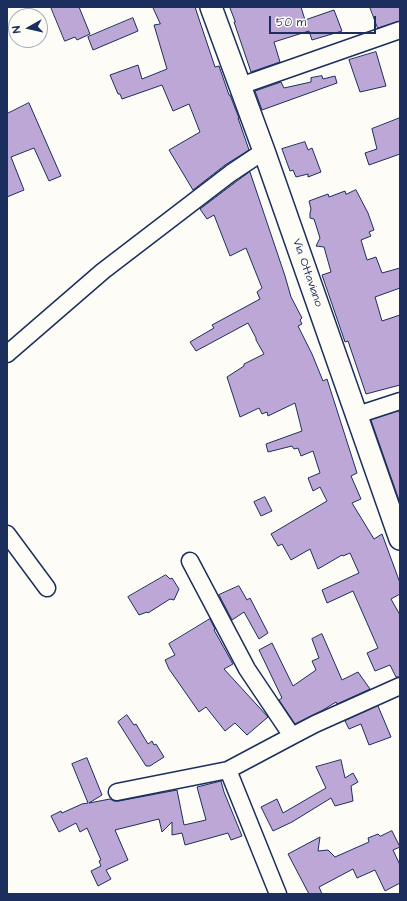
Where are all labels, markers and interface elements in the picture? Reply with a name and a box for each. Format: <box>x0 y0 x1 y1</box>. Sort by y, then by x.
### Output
north arrow <box>8 8 48 48</box>
scale bar <box>271 8 378 34</box>
text: 50 m <box>276 14 306 31</box>
text: N <box>9 25 25 34</box>
street label: Via Ottaviano <box>289 237 325 309</box>

